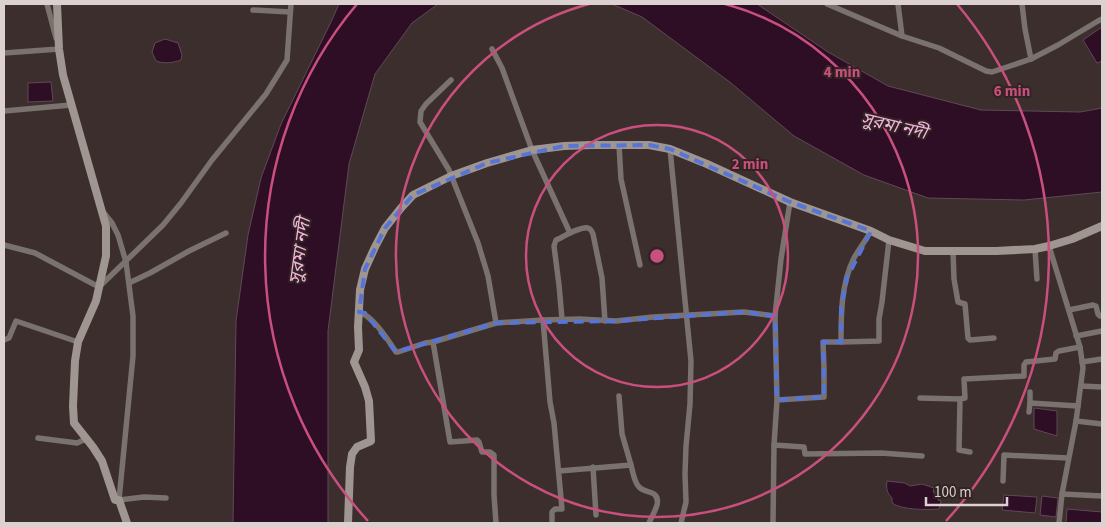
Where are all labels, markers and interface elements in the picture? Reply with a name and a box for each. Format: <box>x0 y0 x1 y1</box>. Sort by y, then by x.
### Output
text: 4 min <box>824 62 860 83</box>
text: 6 min <box>994 81 1030 102</box>
water label: সুরমা নদী <box>859 106 933 146</box>
text: 2 min <box>732 154 768 175</box>
water label: সুরমা নদী <box>283 213 317 286</box>
centre of rings <box>648 247 666 265</box>
scale bar <box>926 474 1007 506</box>
text: 100 m <box>934 482 972 503</box>

